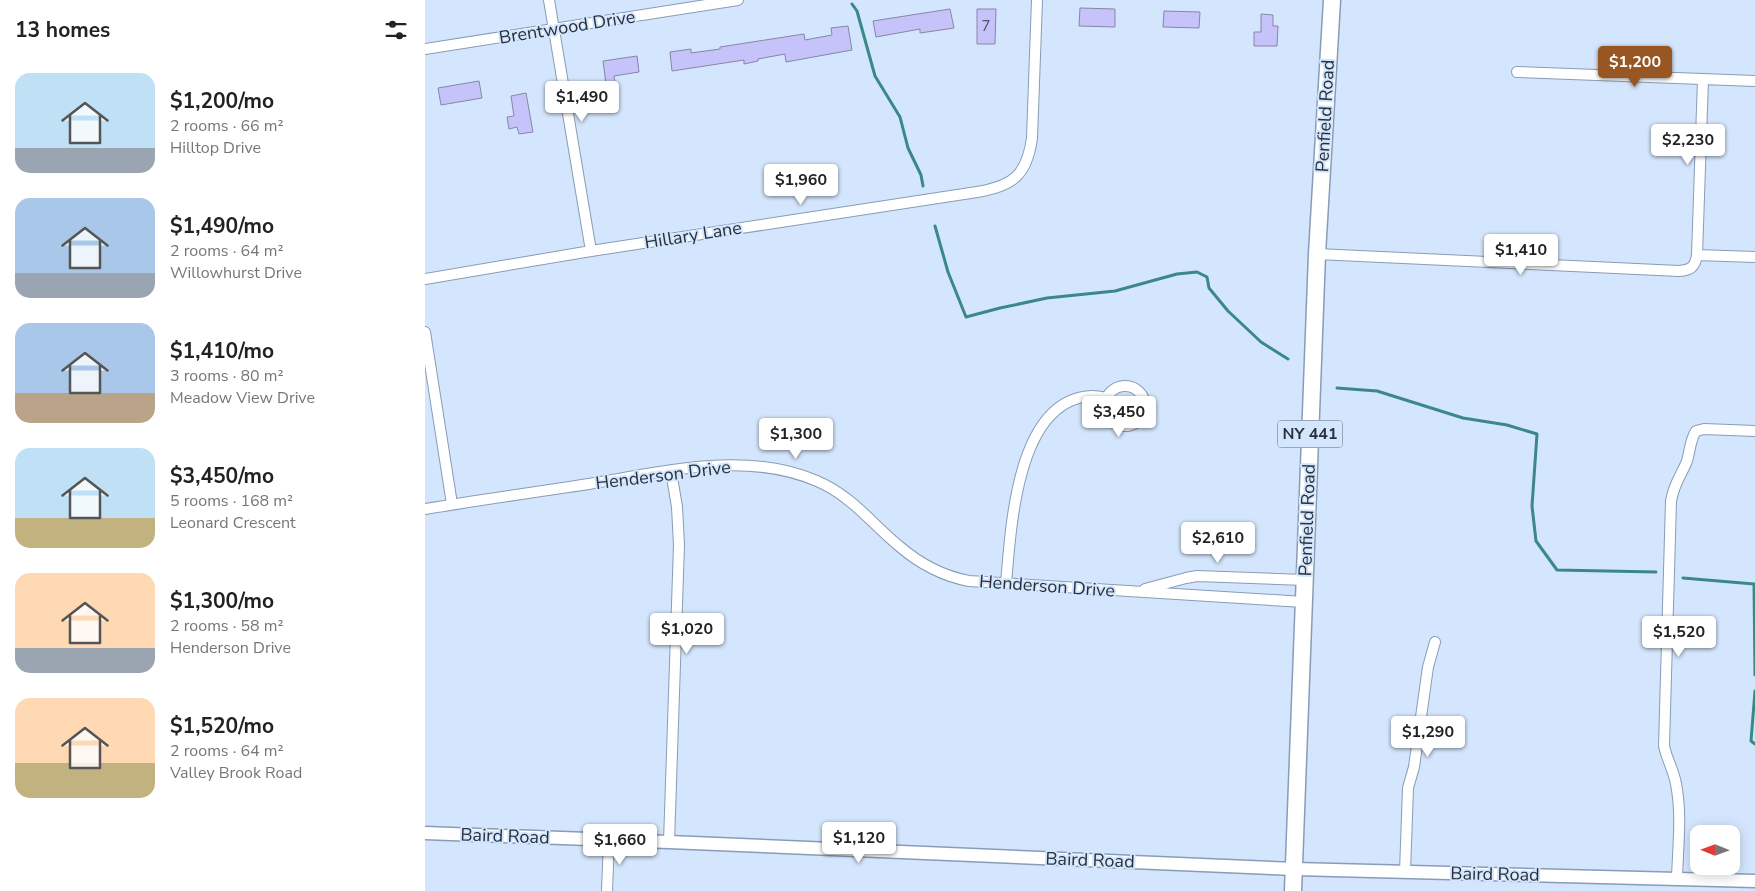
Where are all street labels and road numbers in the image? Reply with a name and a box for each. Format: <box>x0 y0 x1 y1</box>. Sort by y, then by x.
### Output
street label: Brentwood Drive <box>497 4 637 50</box>
street label: Penfield Road <box>1310 59 1340 173</box>
street label: Hillary Lane <box>643 215 743 255</box>
road number: NY 441 <box>1277 420 1343 448</box>
street label: Henderson Drive <box>594 455 732 495</box>
street label: Penfield Road <box>1293 463 1321 577</box>
street label: Henderson Drive <box>978 569 1116 603</box>
street label: Baird Road <box>460 822 550 850</box>
street label: Baird Road <box>1045 846 1135 874</box>
street label: Baird Road <box>1450 861 1540 887</box>

